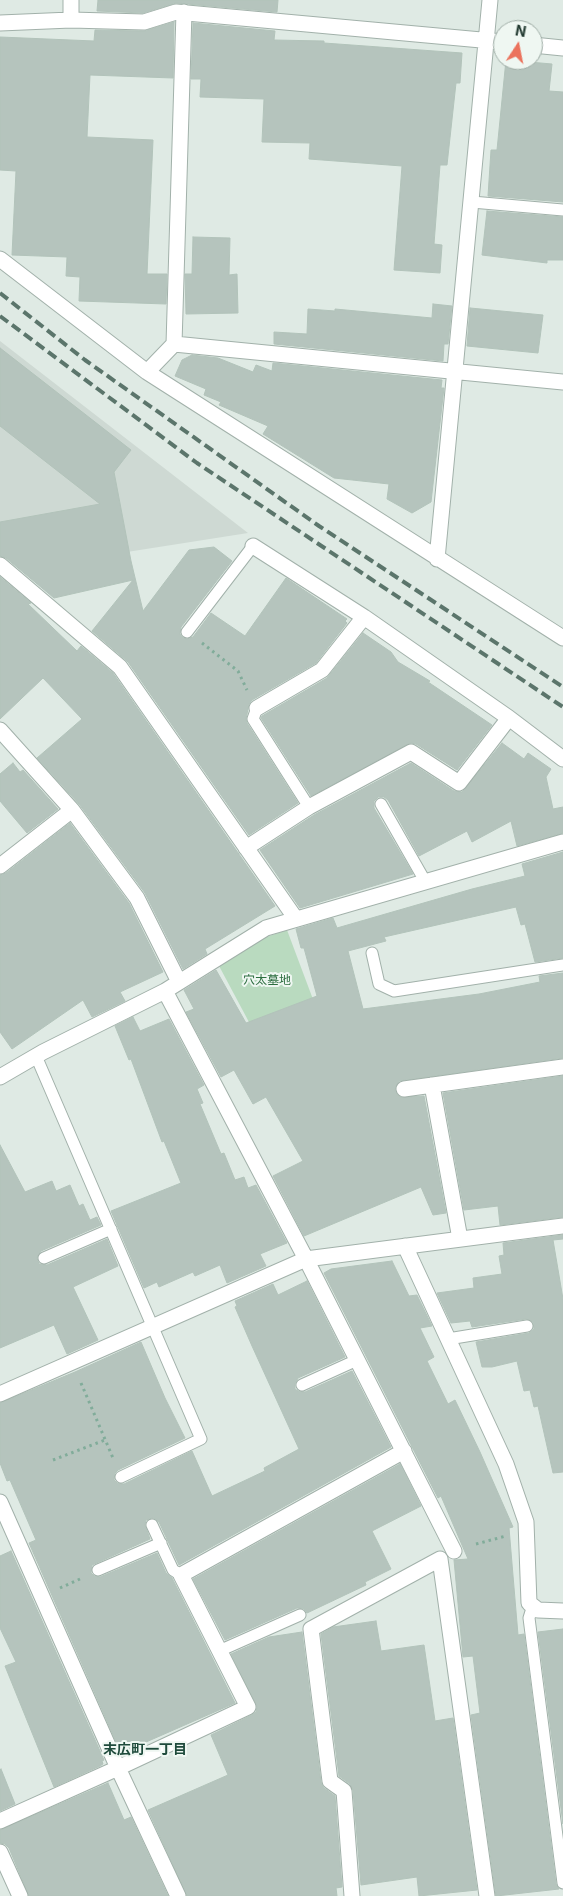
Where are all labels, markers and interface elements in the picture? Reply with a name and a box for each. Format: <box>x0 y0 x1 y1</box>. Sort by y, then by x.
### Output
north arrow <box>493 20 543 70</box>
text: N <box>514 21 528 40</box>
park label: 穴太墓地 <box>243 973 291 987</box>
district label: 末広町一丁目 <box>103 1742 187 1758</box>

